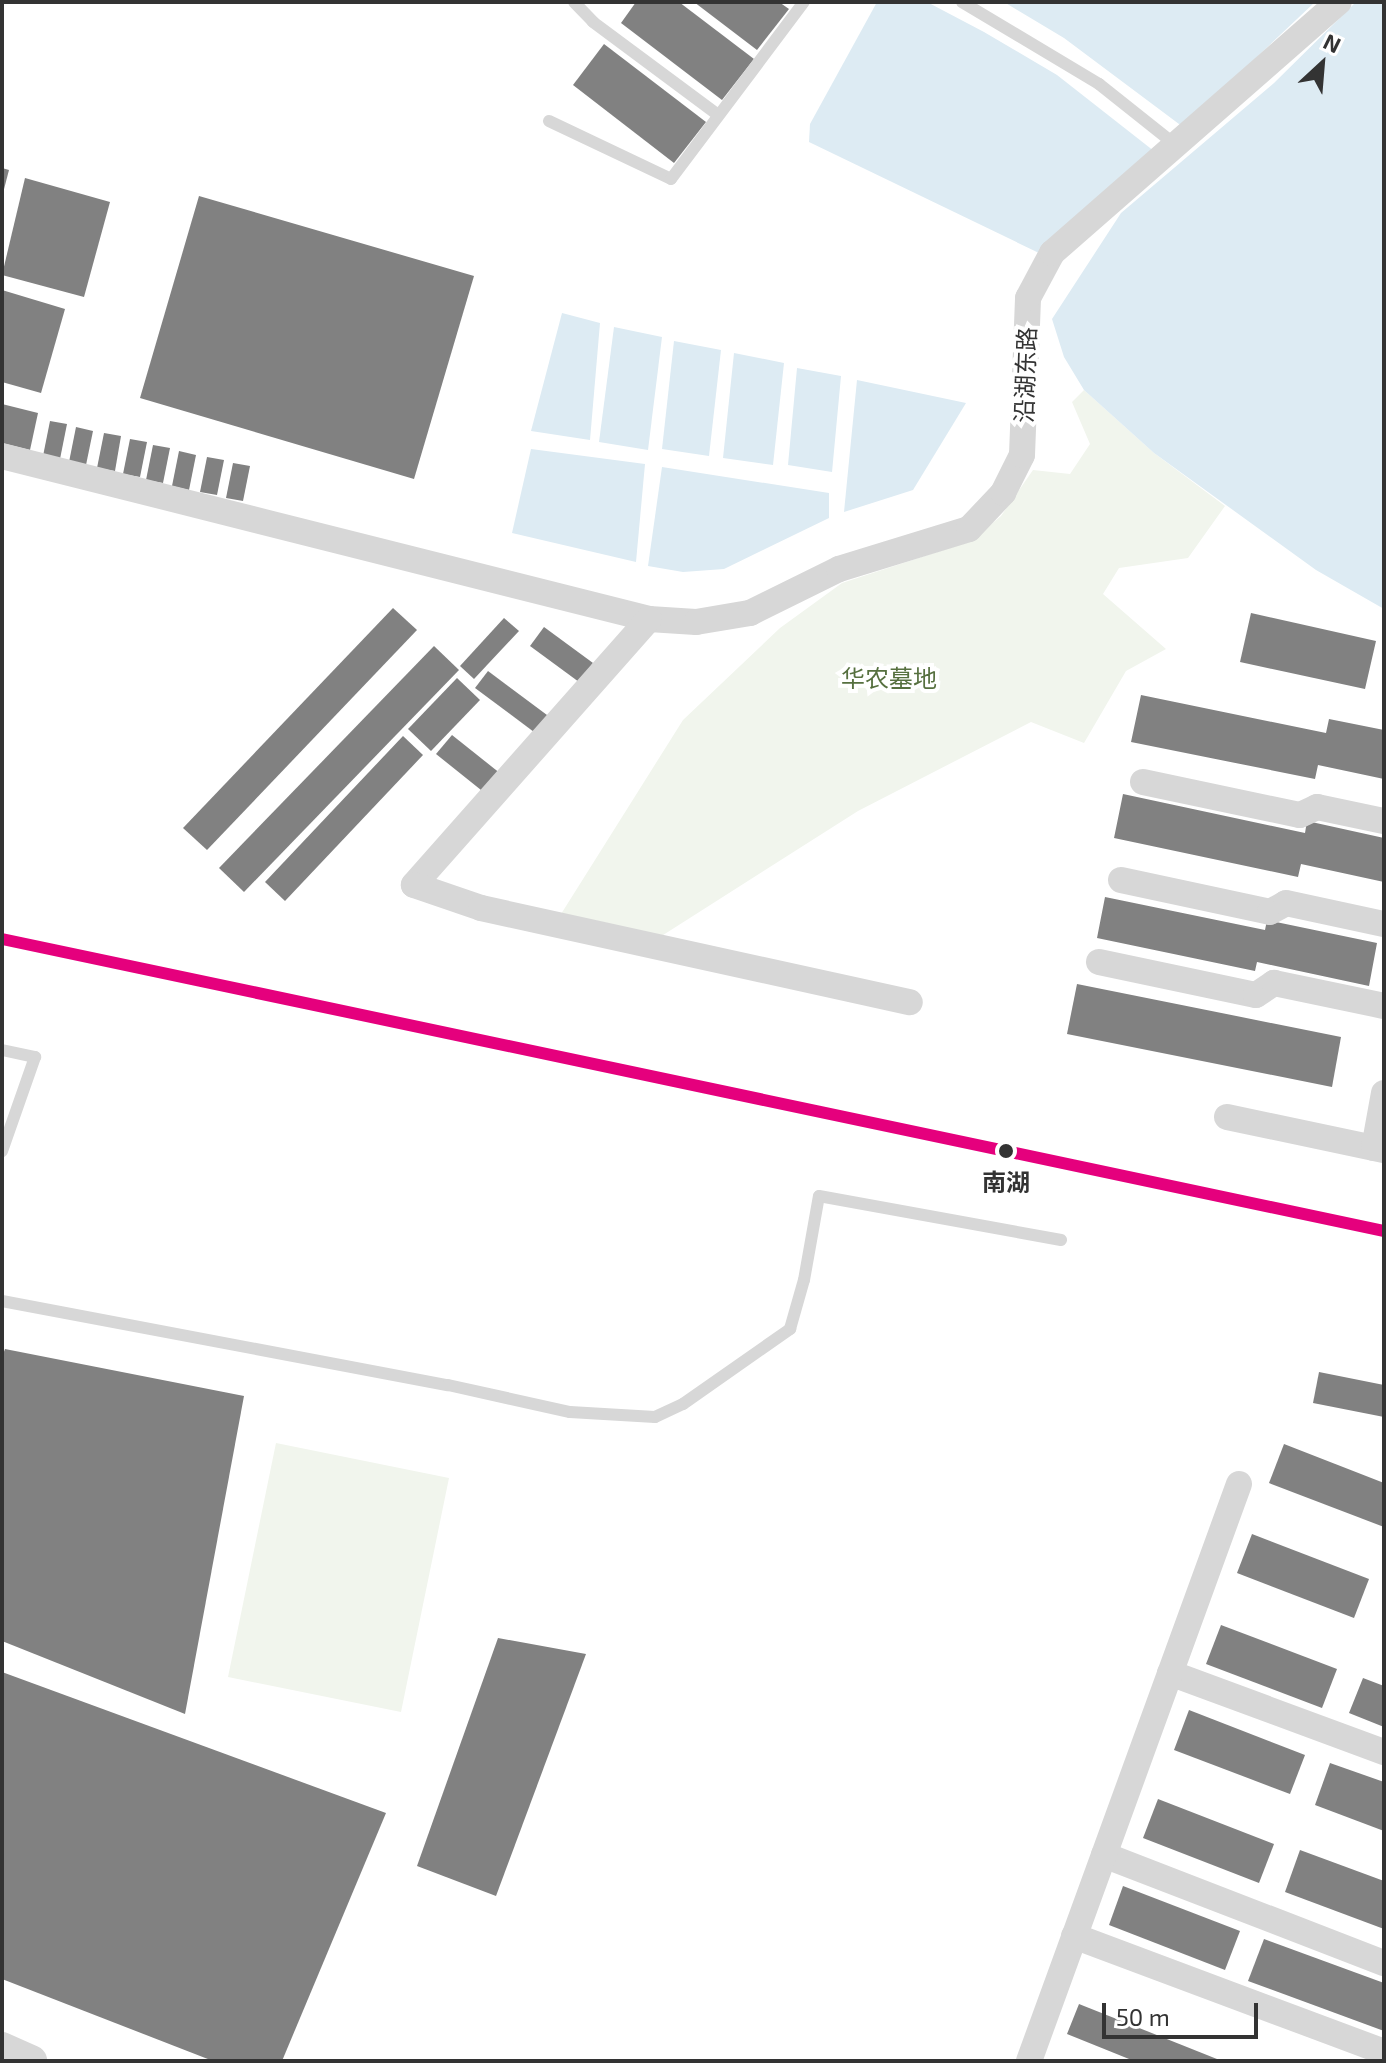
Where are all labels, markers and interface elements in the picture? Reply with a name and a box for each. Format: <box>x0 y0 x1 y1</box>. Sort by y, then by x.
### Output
north arrow <box>1282 24 1362 104</box>
text: N <box>1320 27 1345 58</box>
street label: 沿湖东路 <box>1009 327 1041 423</box>
park label: 华农墓地 <box>841 664 937 692</box>
marker: 南湖 <box>993 1138 1019 1164</box>
place label: 南湖 <box>982 1168 1030 1196</box>
scale bar <box>1106 1987 1262 2037</box>
text: 50 m <box>1116 2002 1170 2031</box>

